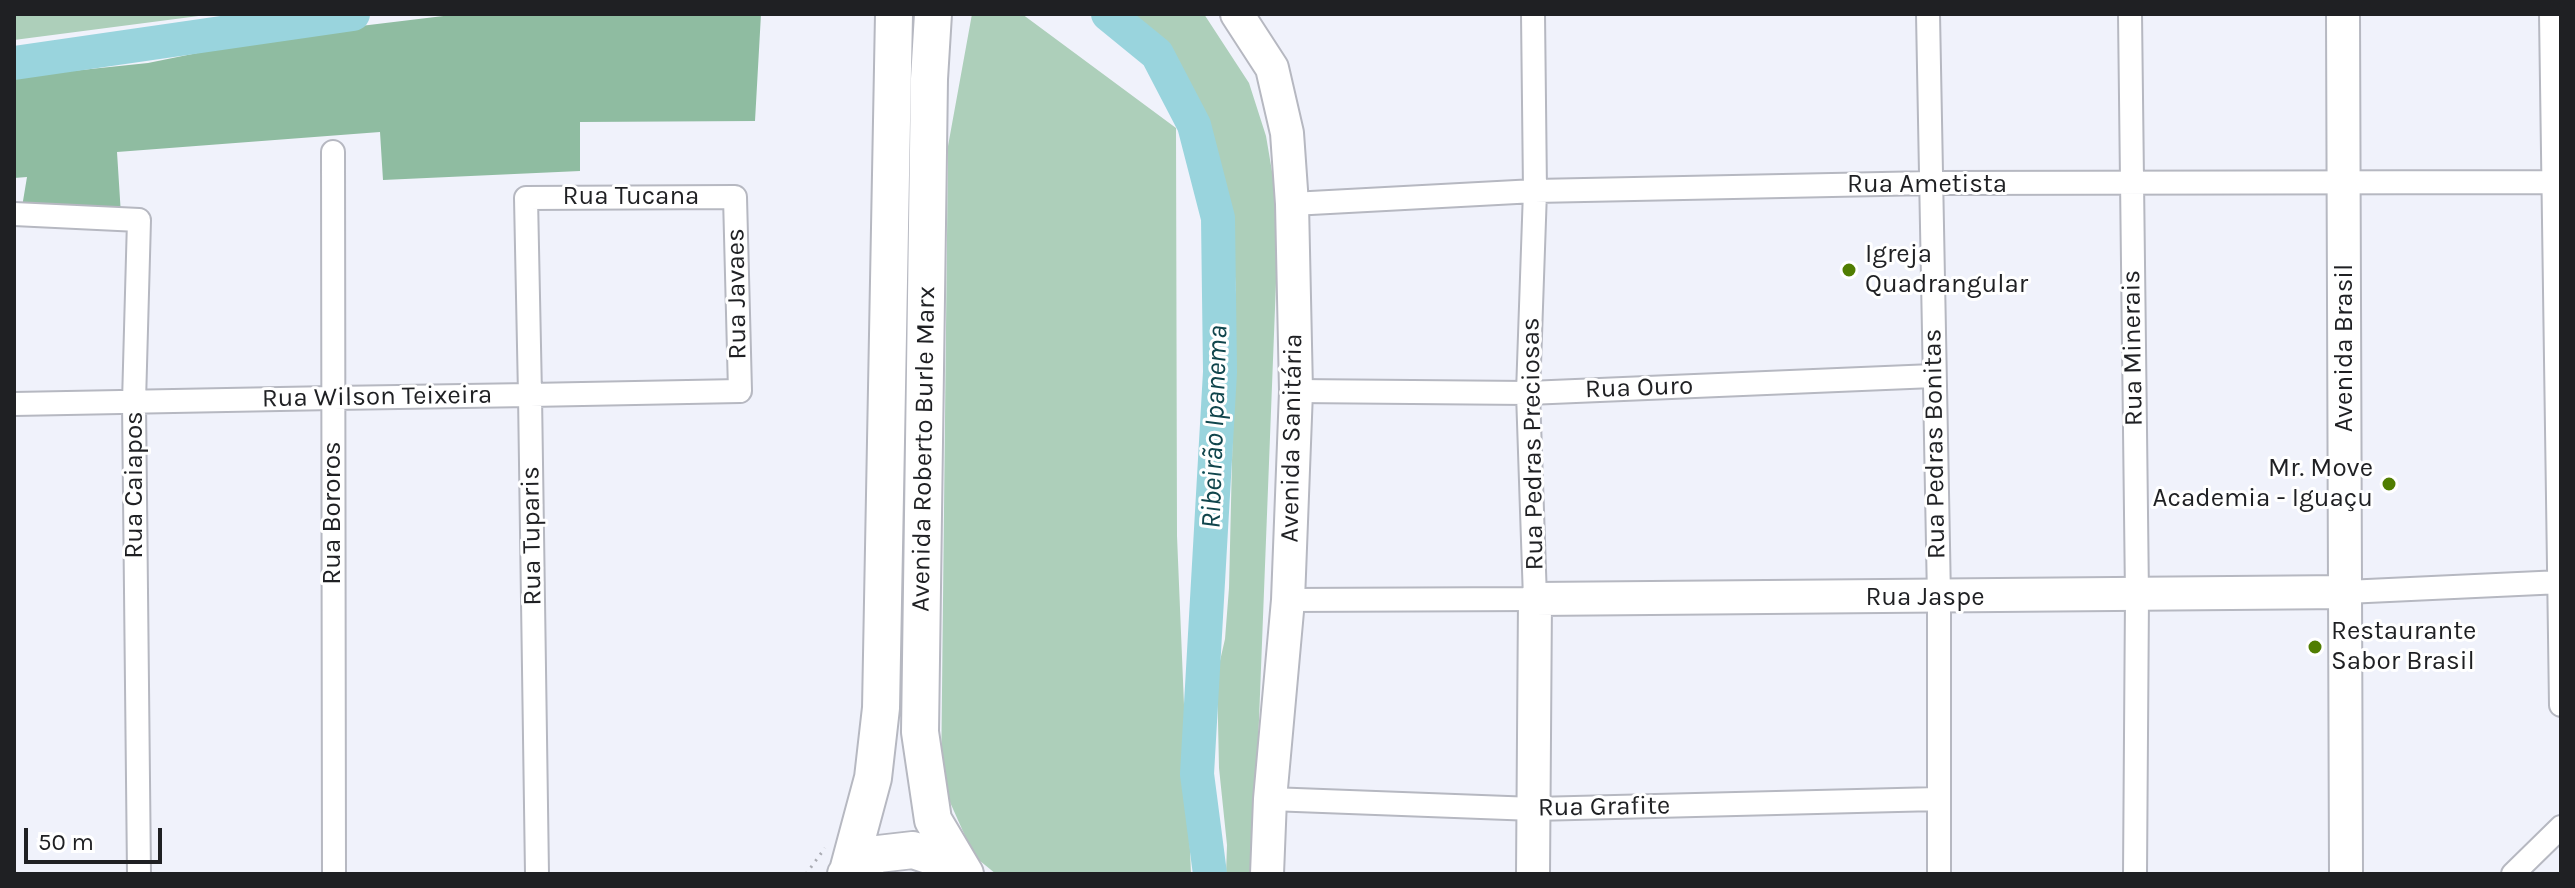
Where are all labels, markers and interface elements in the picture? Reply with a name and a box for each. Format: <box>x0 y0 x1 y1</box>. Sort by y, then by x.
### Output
street label: Rua Ametista <box>1847 169 2007 201</box>
street label: Rua Tucana <box>563 181 699 213</box>
street label: Rua Javaes <box>720 228 754 360</box>
place label: Igreja Quadrangular <box>1865 239 2028 300</box>
marker: Igreja Quadrangular <box>1840 261 1858 279</box>
street label: Avenida Brasil <box>2329 264 2361 432</box>
street label: Rua Minerais <box>2116 270 2150 426</box>
street label: Avenida Roberto Burle Marx <box>906 286 942 612</box>
street label: Rua Pedras Preciosas <box>1515 317 1551 571</box>
water label: Ribeirão Ipanema <box>1195 325 1235 529</box>
street label: Rua Pedras Bonitas <box>1917 329 1953 559</box>
street label: Avenida Sanitária <box>1275 333 1309 543</box>
street label: Rua Ouro <box>1584 371 1694 405</box>
street label: Rua Wilson Teixeira <box>262 379 492 415</box>
street label: Rua Caiapos <box>119 411 151 559</box>
street label: Rua Bororos <box>317 441 349 585</box>
place label: Mr. Move Academia - Iguaçu <box>2153 453 2373 514</box>
street label: Rua Tuparis <box>515 466 549 606</box>
marker: Mr. Move Academia - Iguaçu <box>2380 475 2398 493</box>
street label: Rua Jaspe <box>1865 582 1985 614</box>
place label: Restaurante Sabor Brasil <box>2331 616 2476 678</box>
marker: Restaurante Sabor Brasil <box>2306 638 2324 656</box>
street label: Rua Grafite <box>1538 790 1670 824</box>
scale bar <box>28 812 166 862</box>
text: 50 m <box>38 828 94 856</box>

